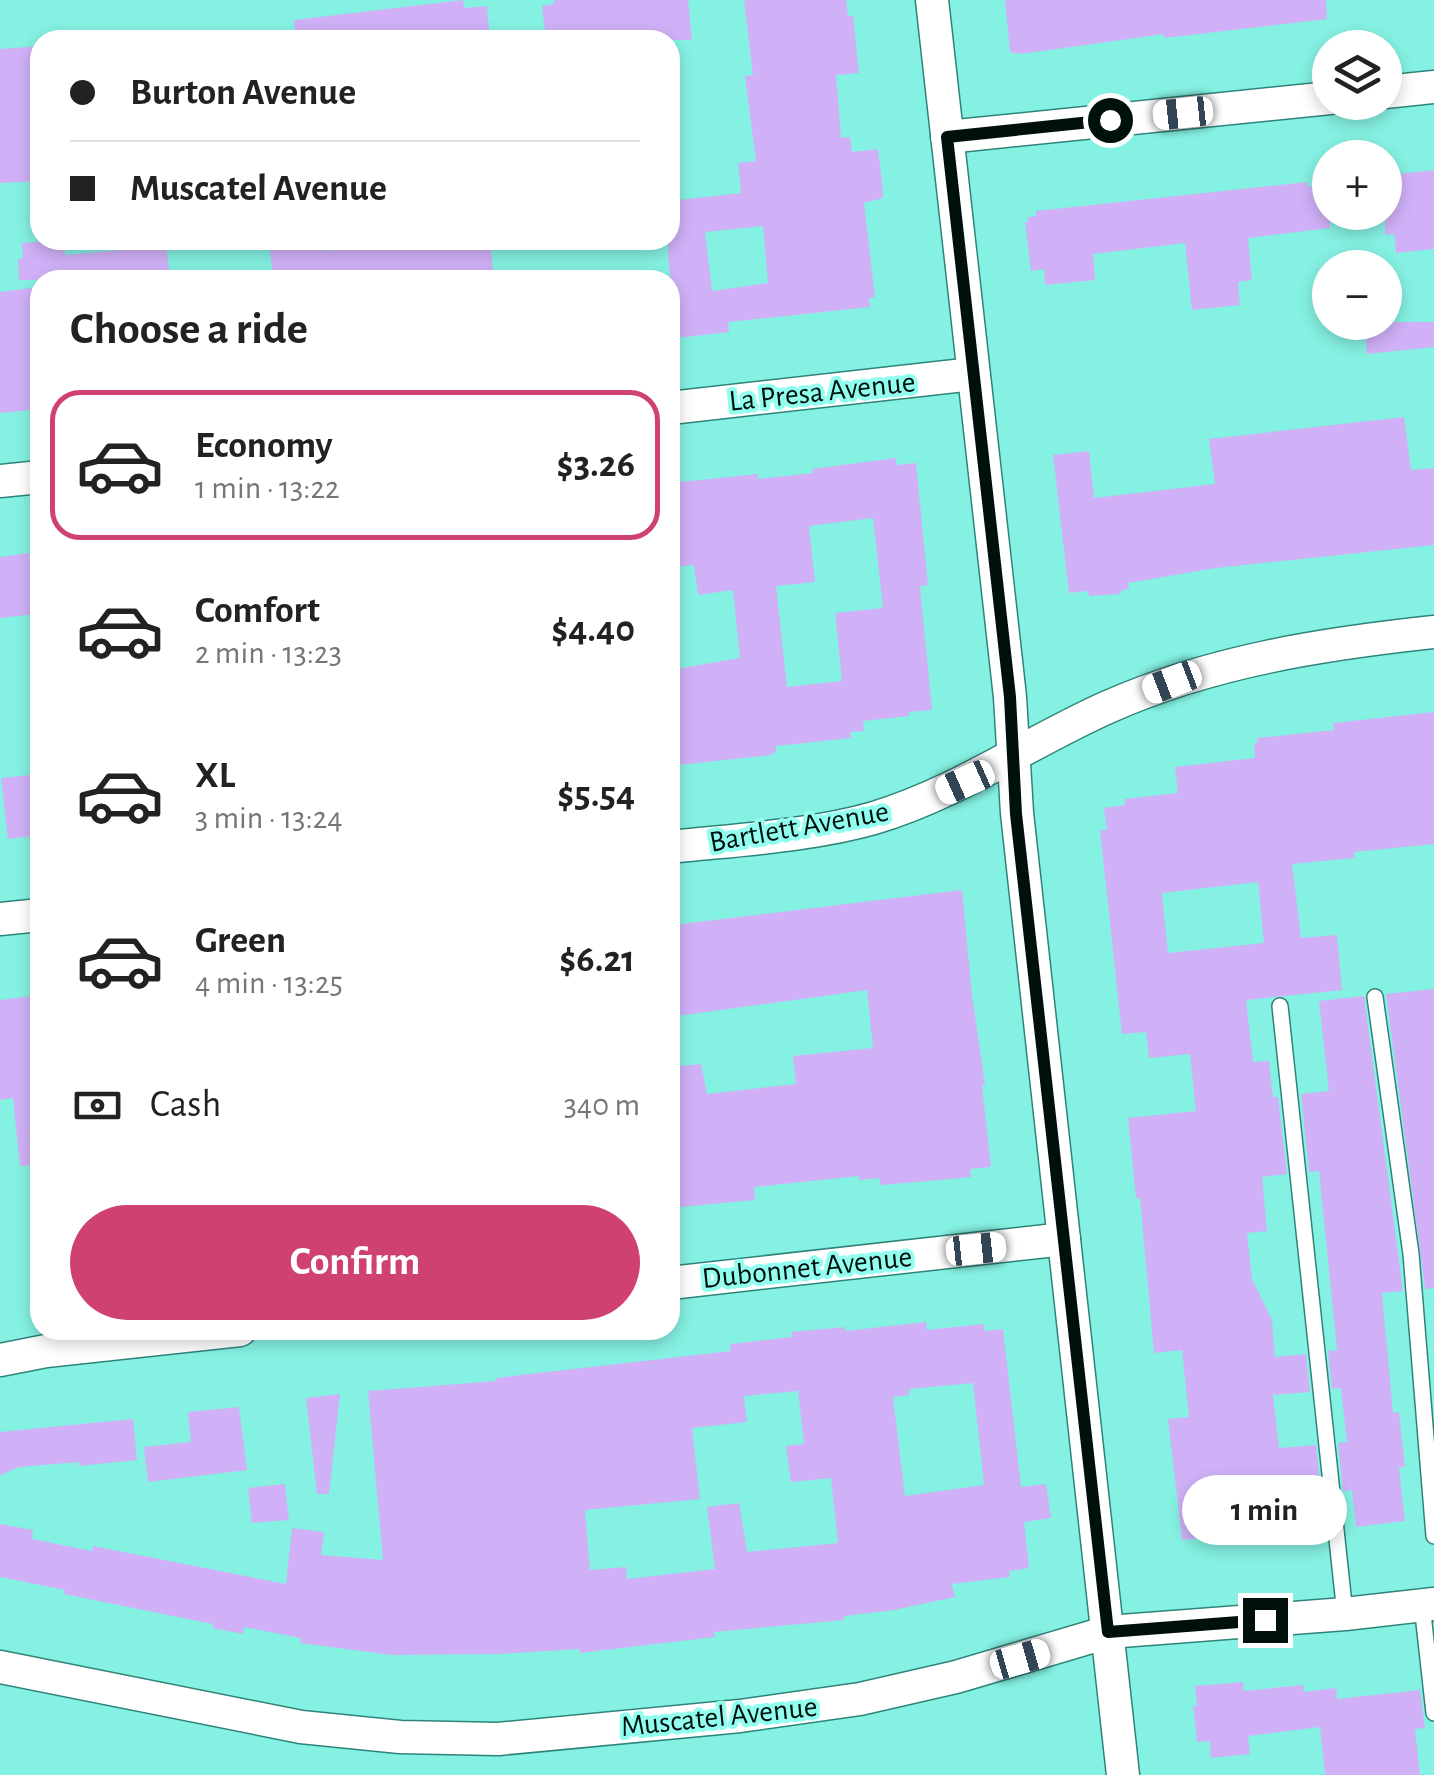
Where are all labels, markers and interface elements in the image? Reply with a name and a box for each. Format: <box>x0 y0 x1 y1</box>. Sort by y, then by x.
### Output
map controls <box>1312 30 1402 340</box>
button: layers <box>1312 30 1402 120</box>
text: Burton Avenue <box>130 74 356 112</box>
car <box>1152 95 1214 131</box>
route start <box>1088 98 1133 143</box>
button: + <box>1312 140 1402 230</box>
text: Muscatel Avenue <box>130 170 387 208</box>
button: − <box>1312 250 1402 340</box>
text: Choose a ride <box>70 307 308 352</box>
street label: La Presa Avenue <box>727 367 917 417</box>
icon: car <box>75 420 165 510</box>
text: Economy <box>195 427 333 465</box>
text: $3.26 <box>557 446 635 484</box>
text: 1 min · 13:22 <box>195 472 340 504</box>
icon: car <box>75 585 165 675</box>
text: Comfort <box>195 592 320 630</box>
text: $4.40 <box>551 611 635 649</box>
text: 2 min · 13:23 <box>195 637 342 669</box>
car <box>1139 657 1205 707</box>
icon: car <box>75 750 165 840</box>
car <box>931 756 999 808</box>
text: XL <box>195 757 235 795</box>
text: $5.54 <box>557 776 635 814</box>
street label: Bartlett Avenue <box>707 796 891 858</box>
text: 3 min · 13:24 <box>195 802 343 834</box>
icon: car <box>75 915 165 1005</box>
text: Green <box>195 922 286 960</box>
text: $6.21 <box>559 941 635 979</box>
text: 4 min · 13:25 <box>195 967 343 999</box>
icon: cash <box>70 1078 125 1133</box>
text: Cash <box>150 1086 221 1124</box>
text: 340 m <box>564 1089 640 1121</box>
button: Confirm <box>70 1205 640 1320</box>
car <box>945 1231 1007 1267</box>
street label: Dubonnet Avenue <box>701 1242 914 1294</box>
callout: 1 min <box>1182 1475 1348 1545</box>
text: 1 min <box>1231 1494 1298 1526</box>
route end <box>1243 1598 1288 1643</box>
car <box>987 1636 1053 1682</box>
street label: Muscatel Avenue <box>619 1692 819 1742</box>

